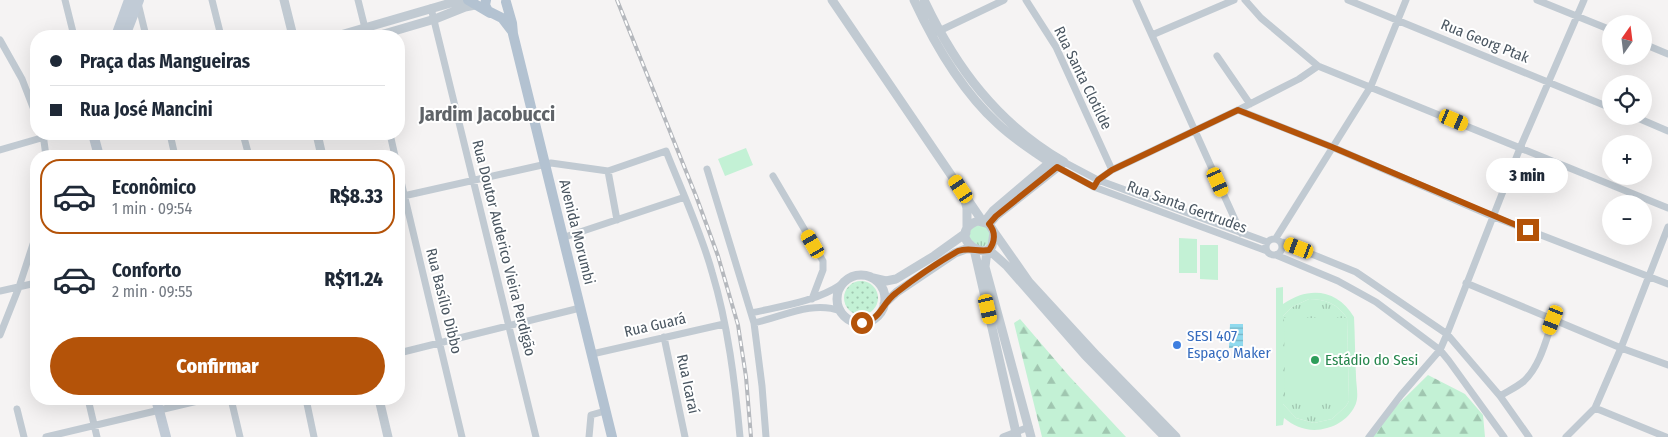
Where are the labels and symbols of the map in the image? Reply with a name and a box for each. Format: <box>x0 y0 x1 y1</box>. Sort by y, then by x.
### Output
street label: Rua Georg Ptak <box>1438 15 1532 67</box>
north arrow <box>1602 15 1652 65</box>
street label: Rua Santa Clotilde <box>1050 23 1116 133</box>
district label: Jardim Jacobucci <box>418 102 555 126</box>
car <box>1437 107 1470 133</box>
street label: Rua Doutor Auderico Vieira Perdigão <box>468 138 540 358</box>
callout: 3 min <box>1487 158 1569 192</box>
car <box>1205 165 1230 199</box>
car <box>946 172 975 206</box>
street label: Rua Santa Gertrudes <box>1125 177 1249 237</box>
street label: Avenida Morumbi <box>555 178 599 286</box>
route end <box>1517 219 1539 241</box>
car <box>799 227 826 261</box>
car <box>1282 236 1315 260</box>
street label: Rua Basílio Dibbo <box>422 246 466 356</box>
car <box>977 293 998 325</box>
car <box>1540 303 1565 337</box>
street label: Rua Guará <box>622 309 688 341</box>
route start <box>851 312 873 334</box>
place label: SESI 407 Espaço Maker <box>1187 327 1271 362</box>
marker: SESI 407 Espaço Maker <box>1171 339 1183 351</box>
place label: Estádio do Sesi <box>1325 351 1418 369</box>
street label: Rua Icaraí <box>673 353 703 416</box>
marker: Estádio do Sesi <box>1309 354 1321 366</box>

